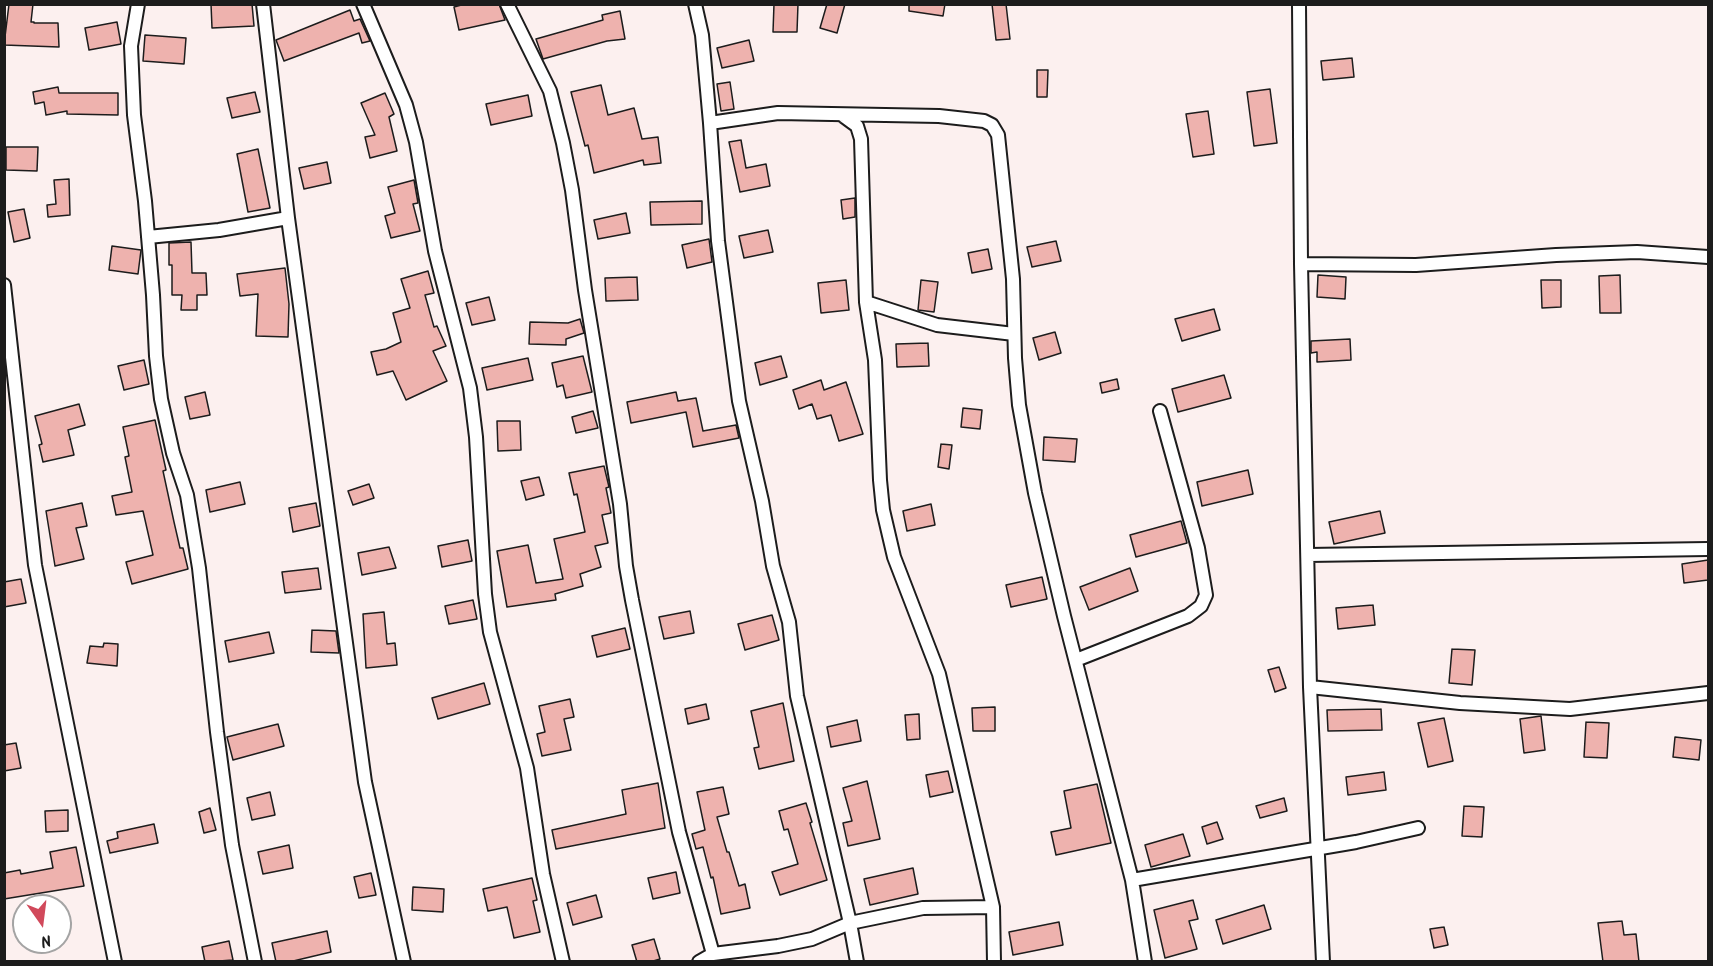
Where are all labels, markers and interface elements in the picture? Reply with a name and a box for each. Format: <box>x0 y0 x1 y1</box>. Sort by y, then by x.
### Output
north arrow <box>12 894 72 954</box>
text: N <box>38 927 54 953</box>

